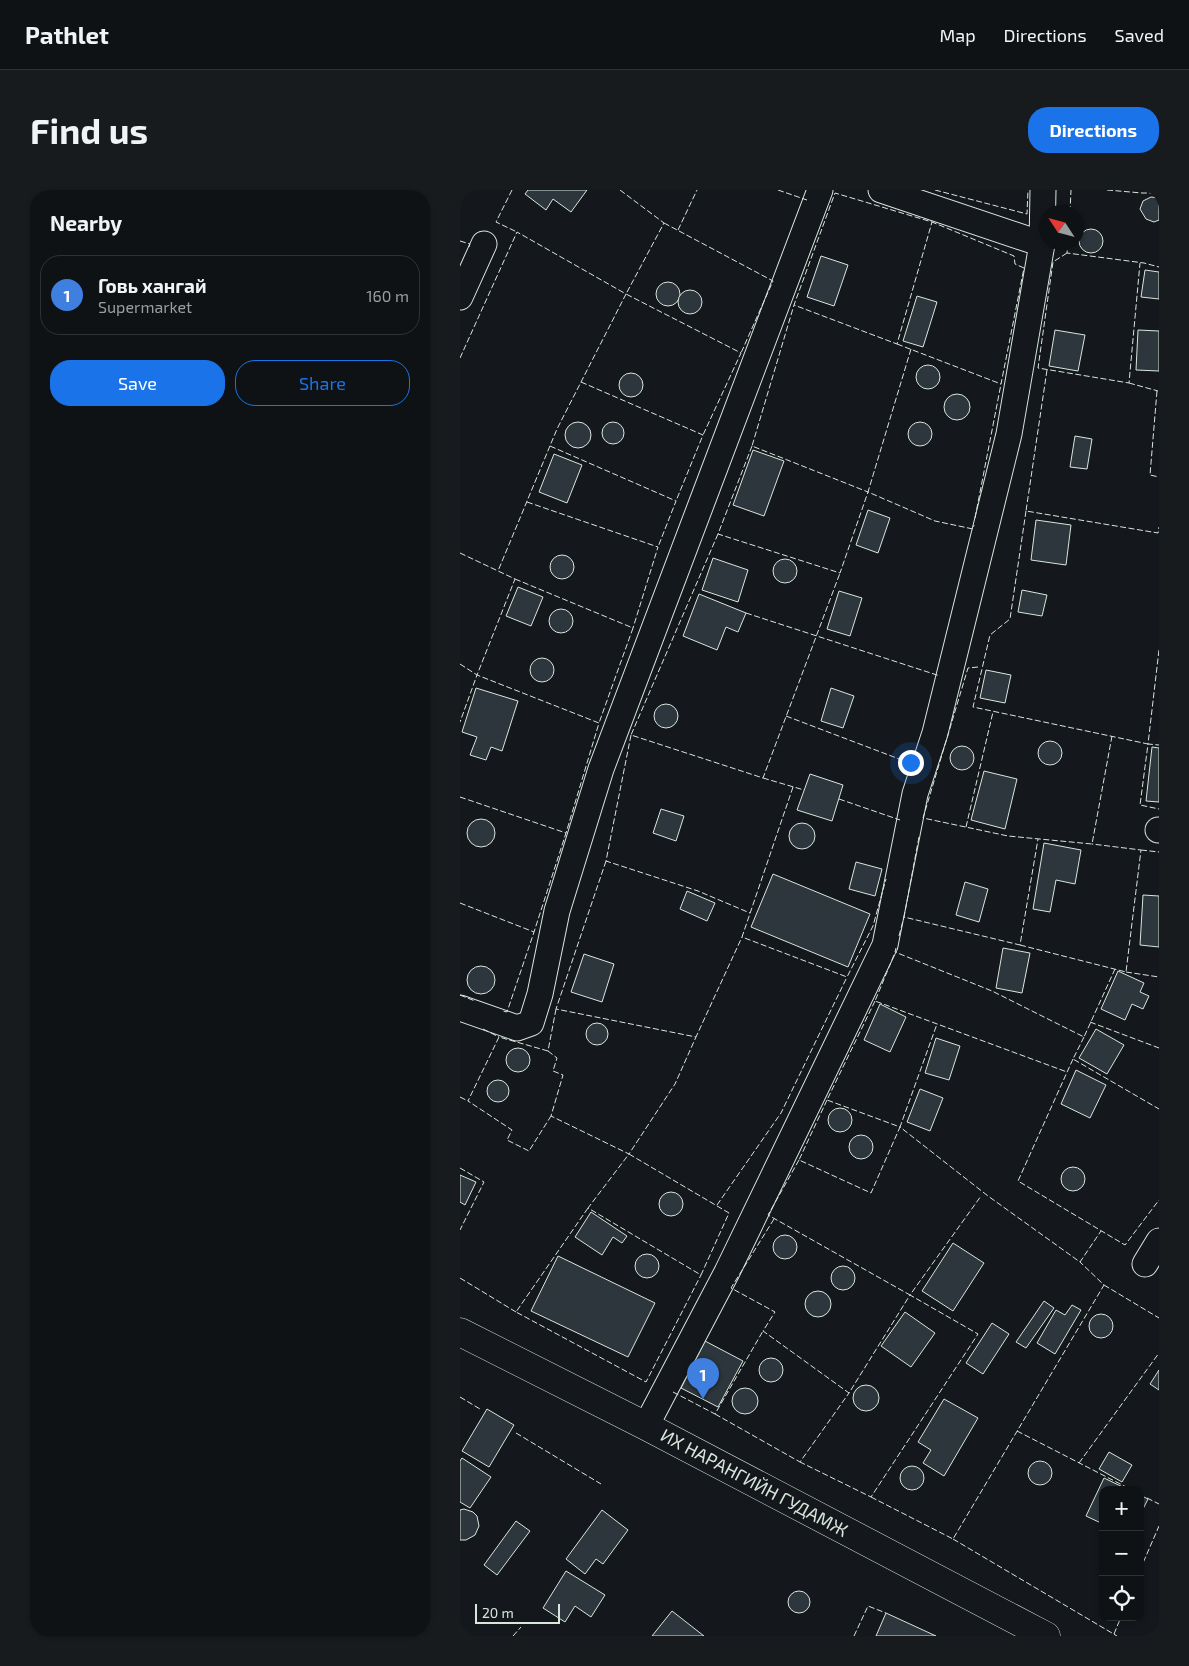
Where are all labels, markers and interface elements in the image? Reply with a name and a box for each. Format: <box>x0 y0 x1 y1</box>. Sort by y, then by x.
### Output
text: Pathlet <box>25 20 109 49</box>
text: Map <box>939 24 976 46</box>
text: Directions <box>1004 24 1087 46</box>
text: Saved <box>1115 24 1164 46</box>
button: Directions <box>1028 107 1159 153</box>
text: Find us <box>30 109 148 151</box>
north arrow <box>1039 205 1084 250</box>
text: Nearby <box>50 210 122 235</box>
text: Говь хангай <box>98 274 207 297</box>
text: 1 <box>64 286 70 305</box>
text: 160 m <box>366 286 409 305</box>
text: Supermarket <box>98 297 192 316</box>
button: Save <box>50 360 225 406</box>
button: Share <box>235 360 410 406</box>
your location <box>898 750 924 776</box>
pin: 1 <box>687 1358 719 1399</box>
street label: ИХ НАРАНГИЙН ГУДАМЖ <box>657 1423 852 1541</box>
map controls <box>1099 1486 1144 1621</box>
button: + <box>1099 1486 1144 1531</box>
button: − <box>1099 1531 1144 1576</box>
button: locate <box>1099 1576 1144 1621</box>
scale bar <box>475 1601 560 1624</box>
text: 20 m <box>482 1604 514 1621</box>

